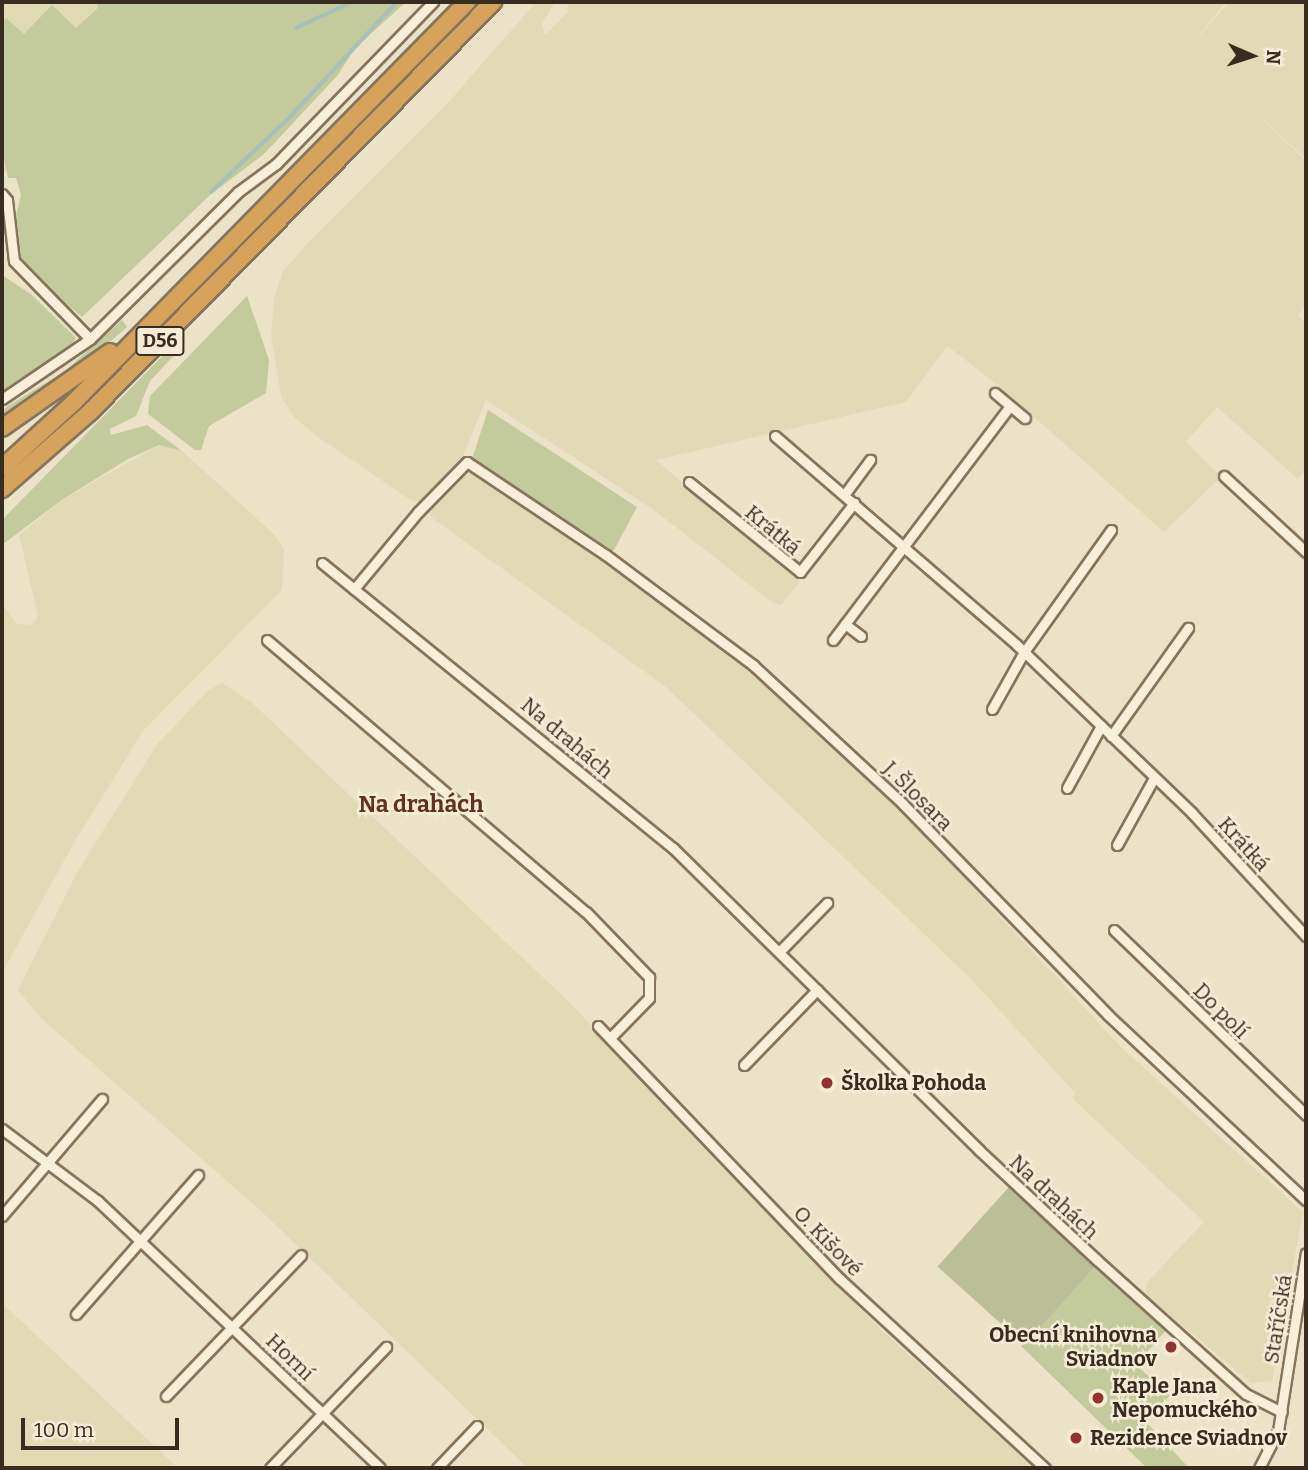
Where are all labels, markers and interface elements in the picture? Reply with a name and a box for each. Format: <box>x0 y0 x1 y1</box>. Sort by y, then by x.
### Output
north arrow <box>1217 21 1287 91</box>
text: N <box>1262 49 1285 65</box>
road number: D56 <box>134 326 186 356</box>
street label: Krátká <box>740 499 806 561</box>
street label: Na drahách <box>516 692 618 784</box>
street label: J. Šlosara <box>878 756 958 836</box>
district label: Na drahách <box>358 790 484 818</box>
street label: Krátká <box>1213 811 1275 877</box>
street label: Do polí <box>1188 978 1254 1044</box>
place label: Školka Pohoda <box>841 1070 986 1096</box>
marker: Školka Pohoda <box>819 1075 835 1091</box>
street label: Na drahách <box>1004 1149 1104 1245</box>
street label: O. Kišové <box>788 1200 868 1282</box>
street label: Staříčská <box>1259 1273 1297 1365</box>
place label: Obecní knihovna Sviadnov <box>989 1322 1157 1372</box>
street label: Horní <box>261 1328 319 1386</box>
marker: Obecní knihovna Sviadnov <box>1163 1339 1179 1355</box>
place label: Kaple Jana Nepomuckého <box>1112 1373 1257 1423</box>
marker: Kaple Jana Nepomuckého <box>1090 1390 1106 1406</box>
scale bar <box>24 1404 182 1448</box>
text: 100 m <box>34 1417 94 1443</box>
place label: Rezidence Sviadnov <box>1090 1425 1287 1451</box>
marker: Rezidence Sviadnov <box>1068 1430 1084 1446</box>

